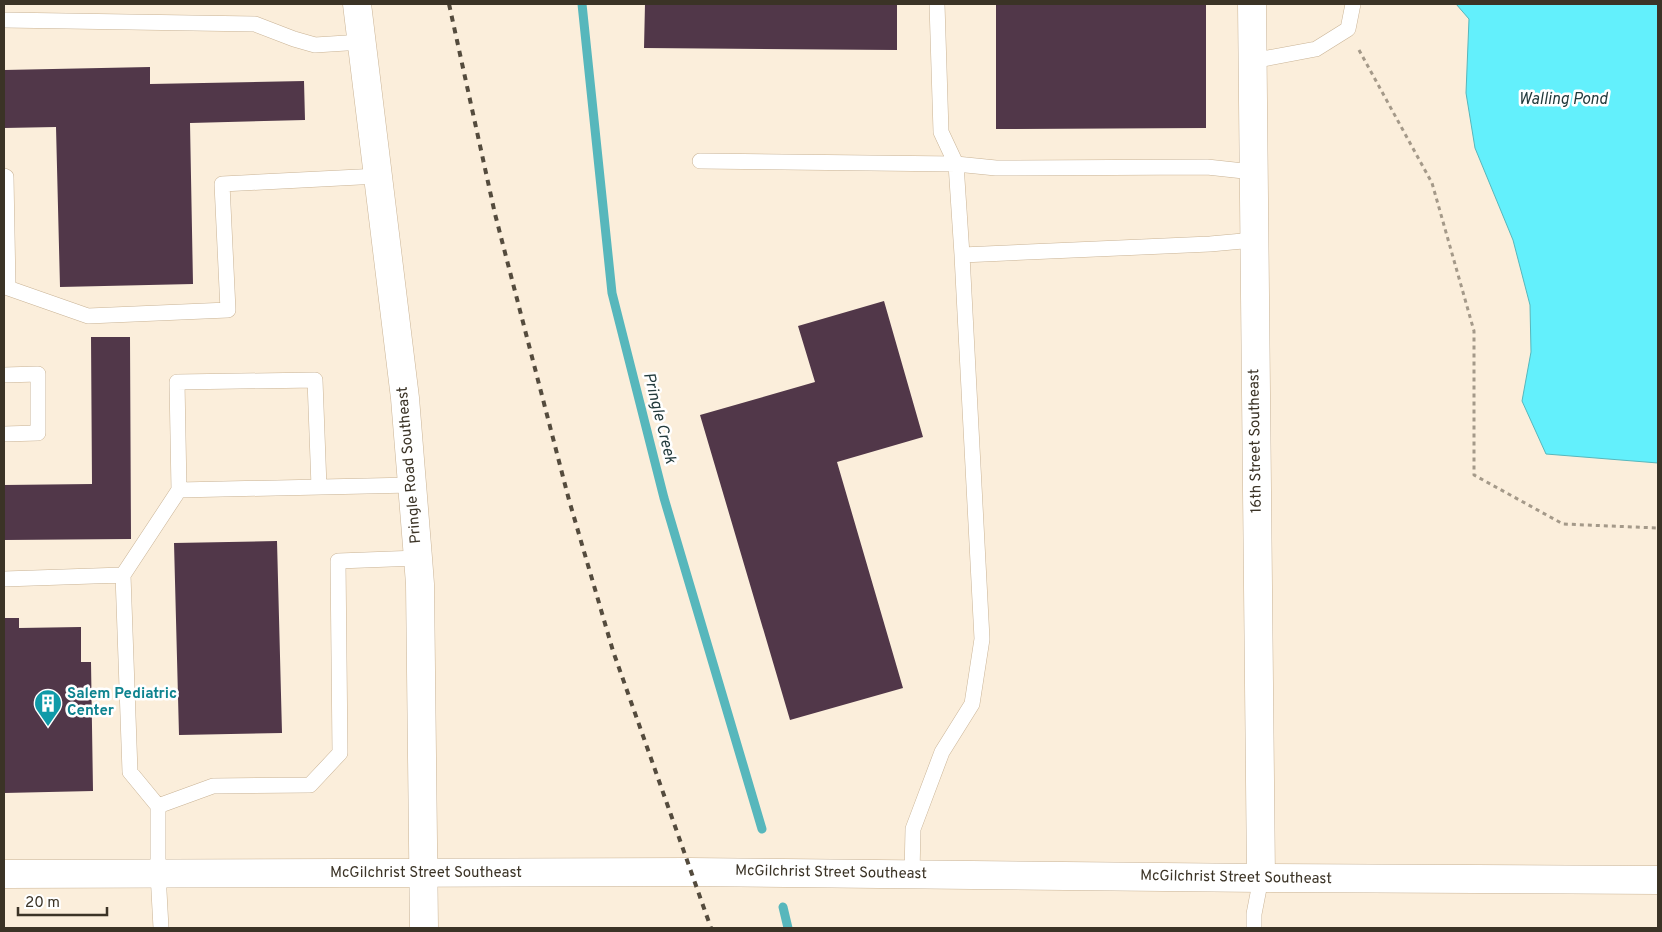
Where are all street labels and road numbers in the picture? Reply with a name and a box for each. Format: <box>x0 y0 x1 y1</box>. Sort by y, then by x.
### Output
street label: 16th Street Southeast <box>1245 368 1267 514</box>
street label: Pringle Road Southeast <box>394 386 426 544</box>
street label: McGilchrist Street Southeast <box>735 862 927 884</box>
street label: McGilchrist Street Southeast <box>330 864 522 883</box>
street label: McGilchrist Street Southeast <box>1140 867 1332 889</box>

